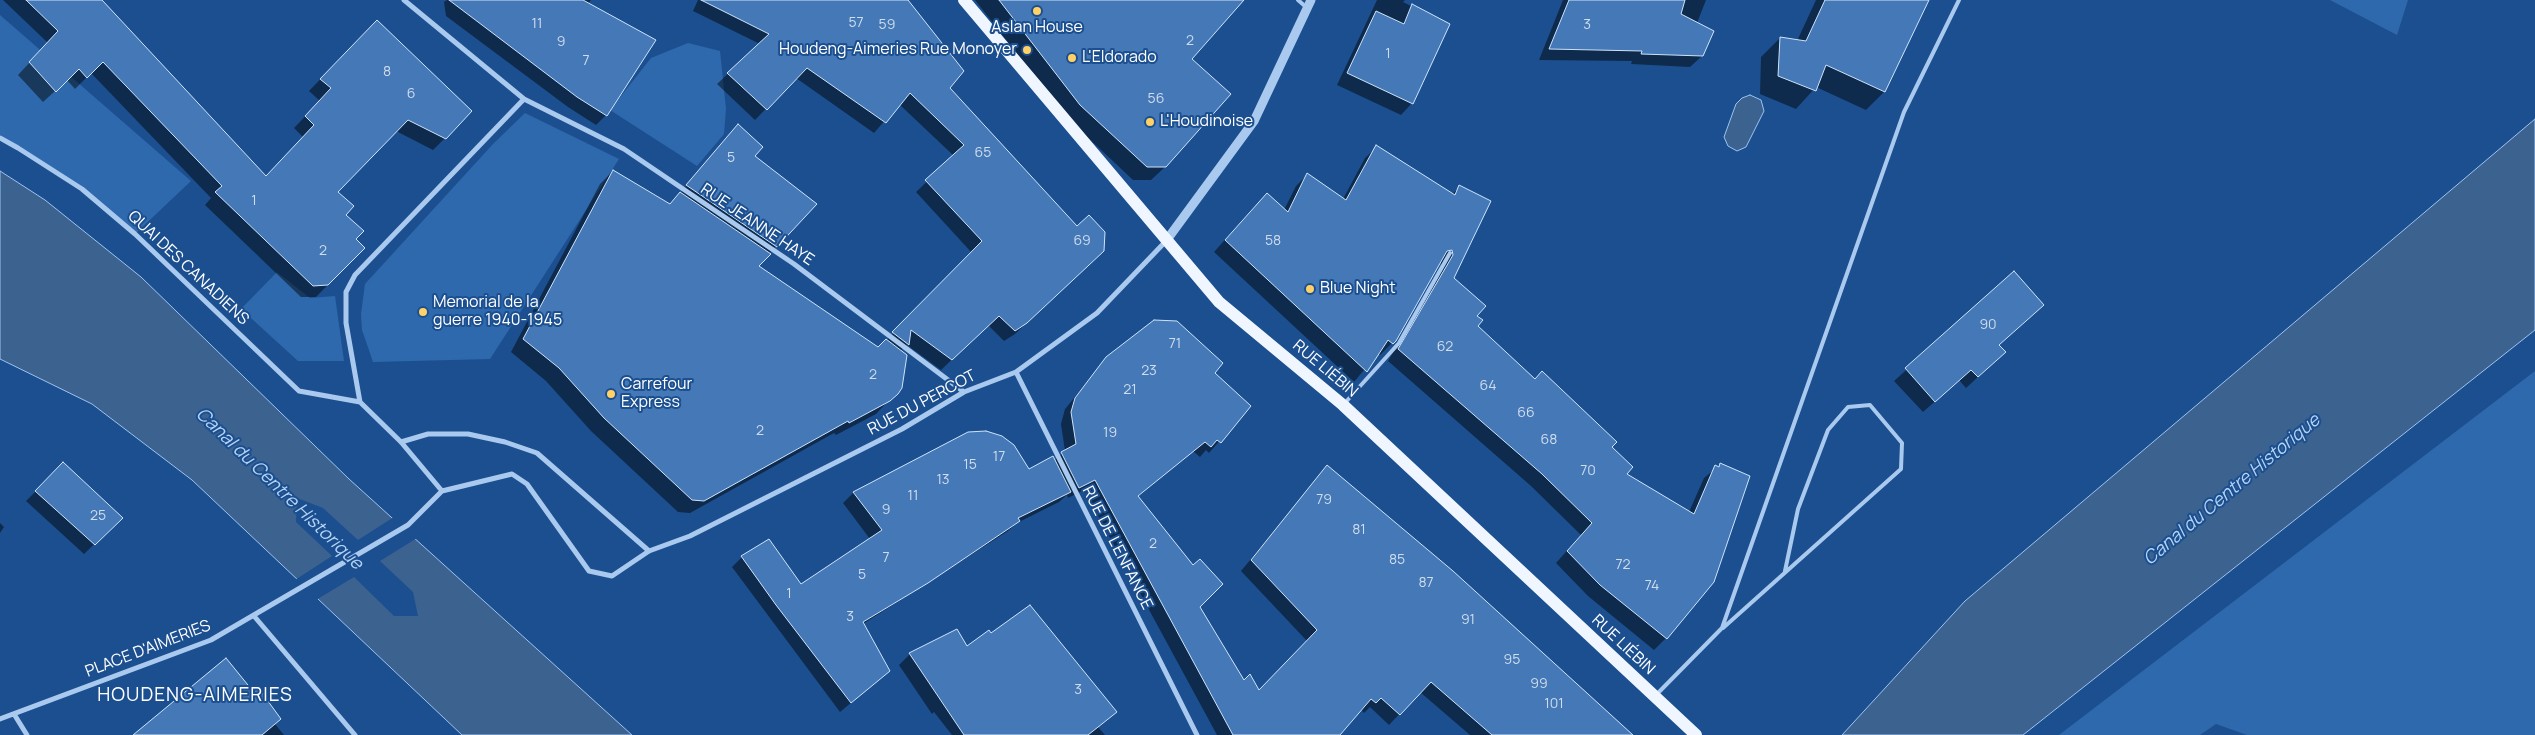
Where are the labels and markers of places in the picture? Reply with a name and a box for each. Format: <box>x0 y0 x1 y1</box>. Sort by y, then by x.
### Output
marker: Aslan House <box>1031 5 1043 17</box>
place label: Aslan House <box>991 18 1083 38</box>
place label: Houdeng-Aimeries Rue Monoyer <box>779 40 1017 60</box>
marker: Houdeng-Aimeries Rue Monoyer <box>1021 44 1033 56</box>
place label: L'Eldorado <box>1082 48 1157 68</box>
marker: L'Eldorado <box>1066 52 1078 64</box>
place label: L'Houdinoise <box>1160 112 1253 132</box>
marker: L'Houdinoise <box>1144 116 1156 128</box>
place label: Blue Night <box>1320 279 1396 299</box>
marker: Blue Night <box>1304 283 1316 295</box>
place label: Memorial de la guerre 1940-1945 <box>433 293 562 331</box>
marker: Memorial de la guerre 1940-1945 <box>417 306 429 318</box>
place label: Carrefour Express <box>621 375 692 413</box>
marker: Carrefour Express <box>605 388 617 400</box>

